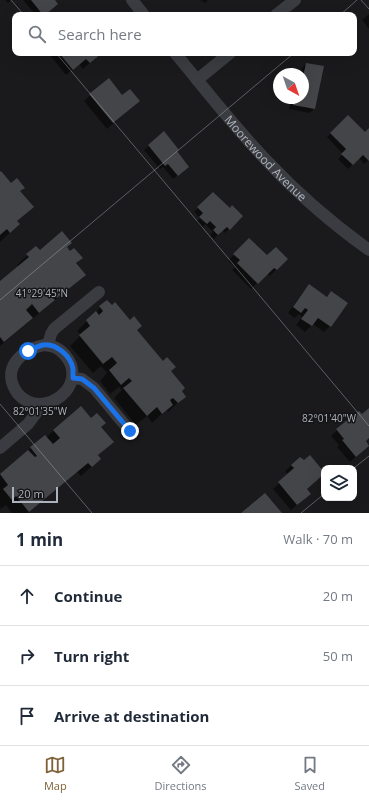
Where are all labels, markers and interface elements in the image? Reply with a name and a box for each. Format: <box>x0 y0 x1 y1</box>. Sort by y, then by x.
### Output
search box <box>12 12 357 56</box>
icon: search <box>26 23 48 45</box>
text: Search here <box>58 24 142 44</box>
north arrow <box>273 68 309 104</box>
street label: Moorewood Avenue <box>221 111 311 205</box>
text: 41°29'45"N <box>16 286 68 300</box>
route start <box>19 342 37 360</box>
text: 82°01'35"W <box>13 404 68 418</box>
text: 82°01'40"W <box>302 411 357 425</box>
route end <box>121 422 139 440</box>
map controls <box>321 465 357 501</box>
button: layers <box>321 465 357 501</box>
scale bar <box>12 485 58 504</box>
text: 20 m <box>18 486 44 501</box>
text: 1 min <box>16 528 63 551</box>
text: Walk · 70 m <box>283 530 353 548</box>
icon: ahead <box>16 585 38 607</box>
text: Continue <box>54 586 122 606</box>
text: 20 m <box>323 587 353 605</box>
icon: right <box>16 645 38 667</box>
text: Turn right <box>54 646 129 666</box>
text: 50 m <box>323 647 353 665</box>
icon: arrive <box>16 705 38 727</box>
text: Arrive at destination <box>54 706 209 726</box>
tab: Map <box>44 754 67 793</box>
tab: Directions <box>155 754 207 793</box>
tab: Saved <box>294 754 325 793</box>

